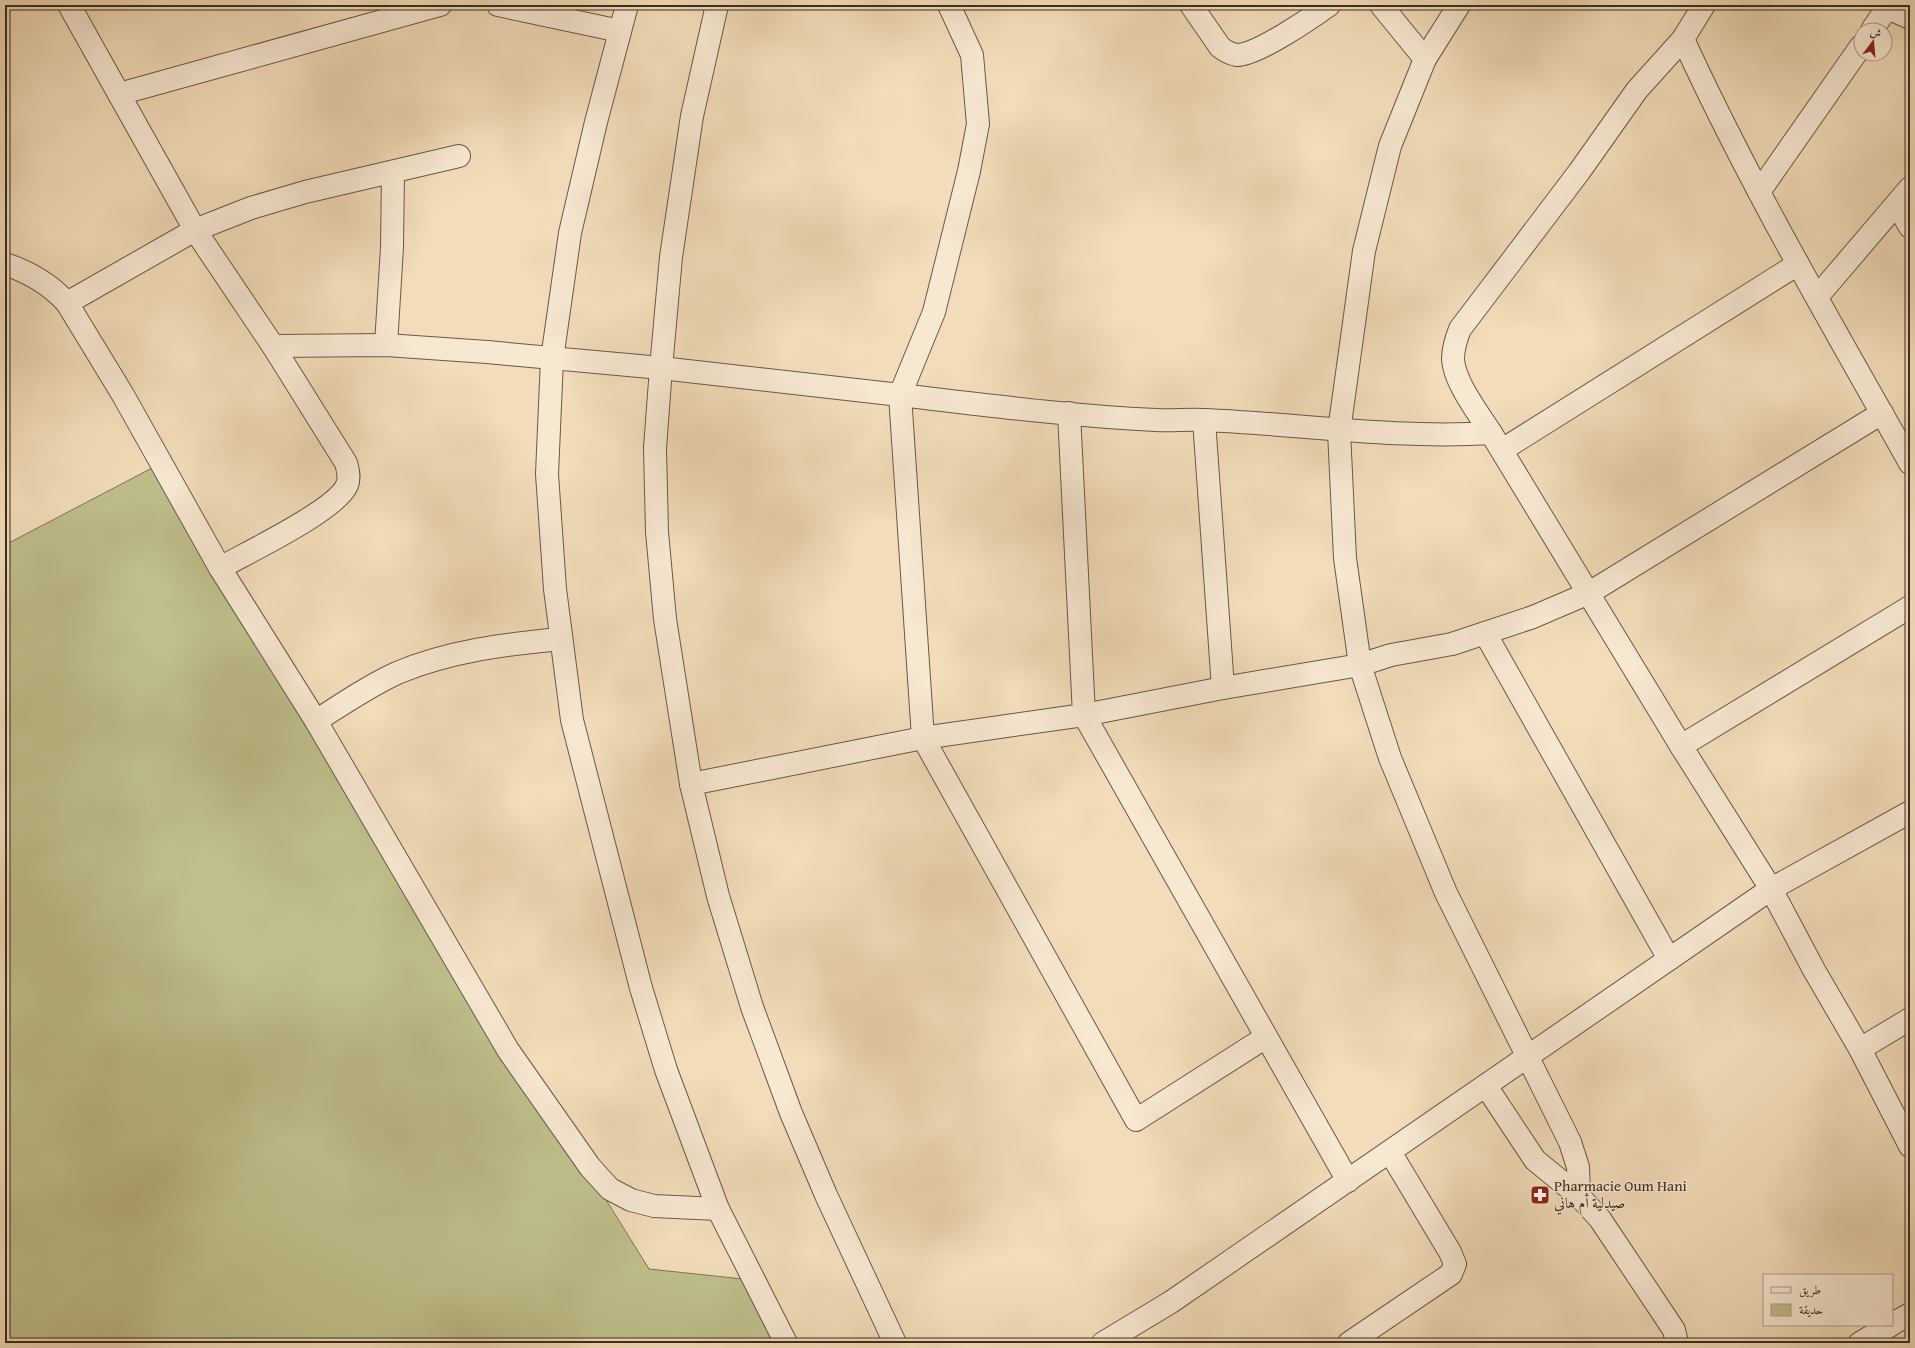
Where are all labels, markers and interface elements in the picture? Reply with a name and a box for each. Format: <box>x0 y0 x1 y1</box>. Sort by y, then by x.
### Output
north arrow <box>1853 22 1893 62</box>
text: ش <box>1868 23 1883 42</box>
place label: Pharmacie Oum Hani صيدلية أم هاني <box>1554 1175 1687 1216</box>
pharmacy icon: Pharmacie Oum Hani صيدلية أم هاني <box>1529 1184 1551 1206</box>
legend <box>1763 1274 1893 1326</box>
text: طريق <box>1799 1281 1821 1298</box>
text: حديقة <box>1799 1301 1823 1318</box>

